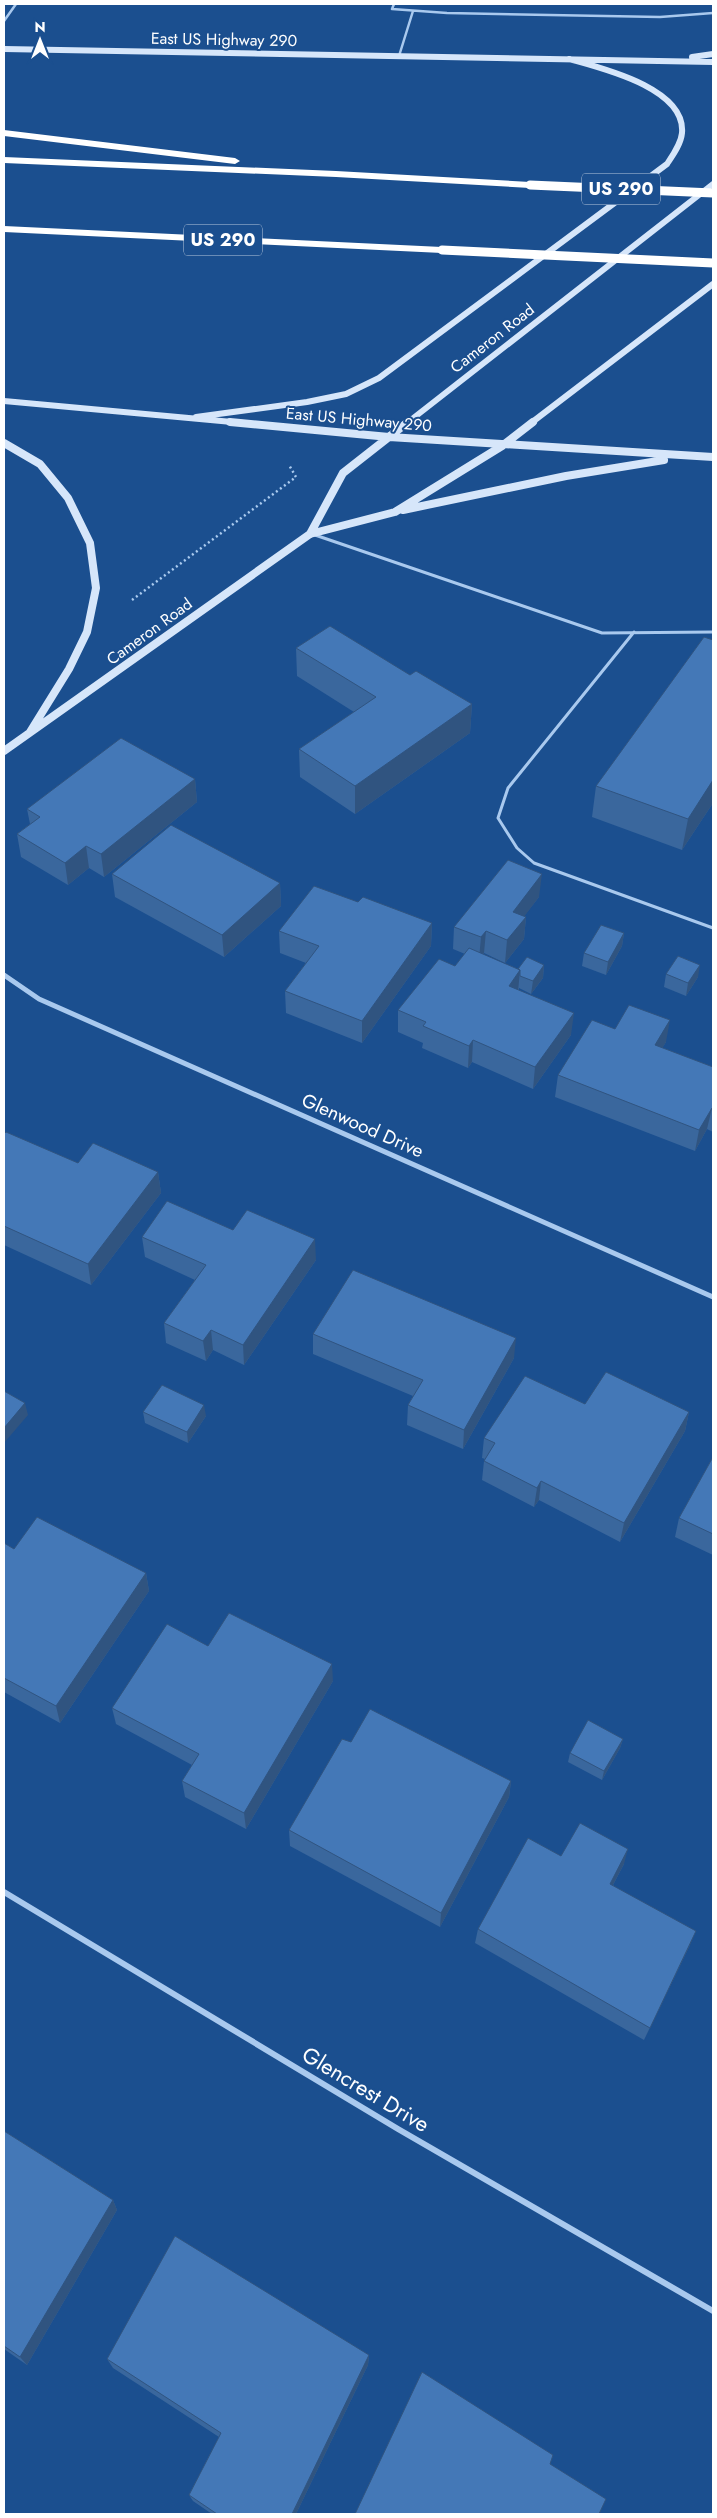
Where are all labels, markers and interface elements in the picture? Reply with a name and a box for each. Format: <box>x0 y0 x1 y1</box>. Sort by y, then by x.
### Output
north arrow <box>15 15 65 65</box>
text: N <box>34 17 46 37</box>
street label: East US Highway 290 <box>151 27 297 52</box>
road number: US 290 <box>582 173 660 204</box>
road number: US 290 <box>184 224 262 256</box>
street label: Cameron Road <box>445 298 539 379</box>
street label: East US Highway 290 <box>285 402 433 437</box>
street label: Cameron Road <box>102 592 197 670</box>
street label: Glenwood Drive <box>298 1086 428 1164</box>
street label: Glencrest Drive <box>296 2038 436 2140</box>

